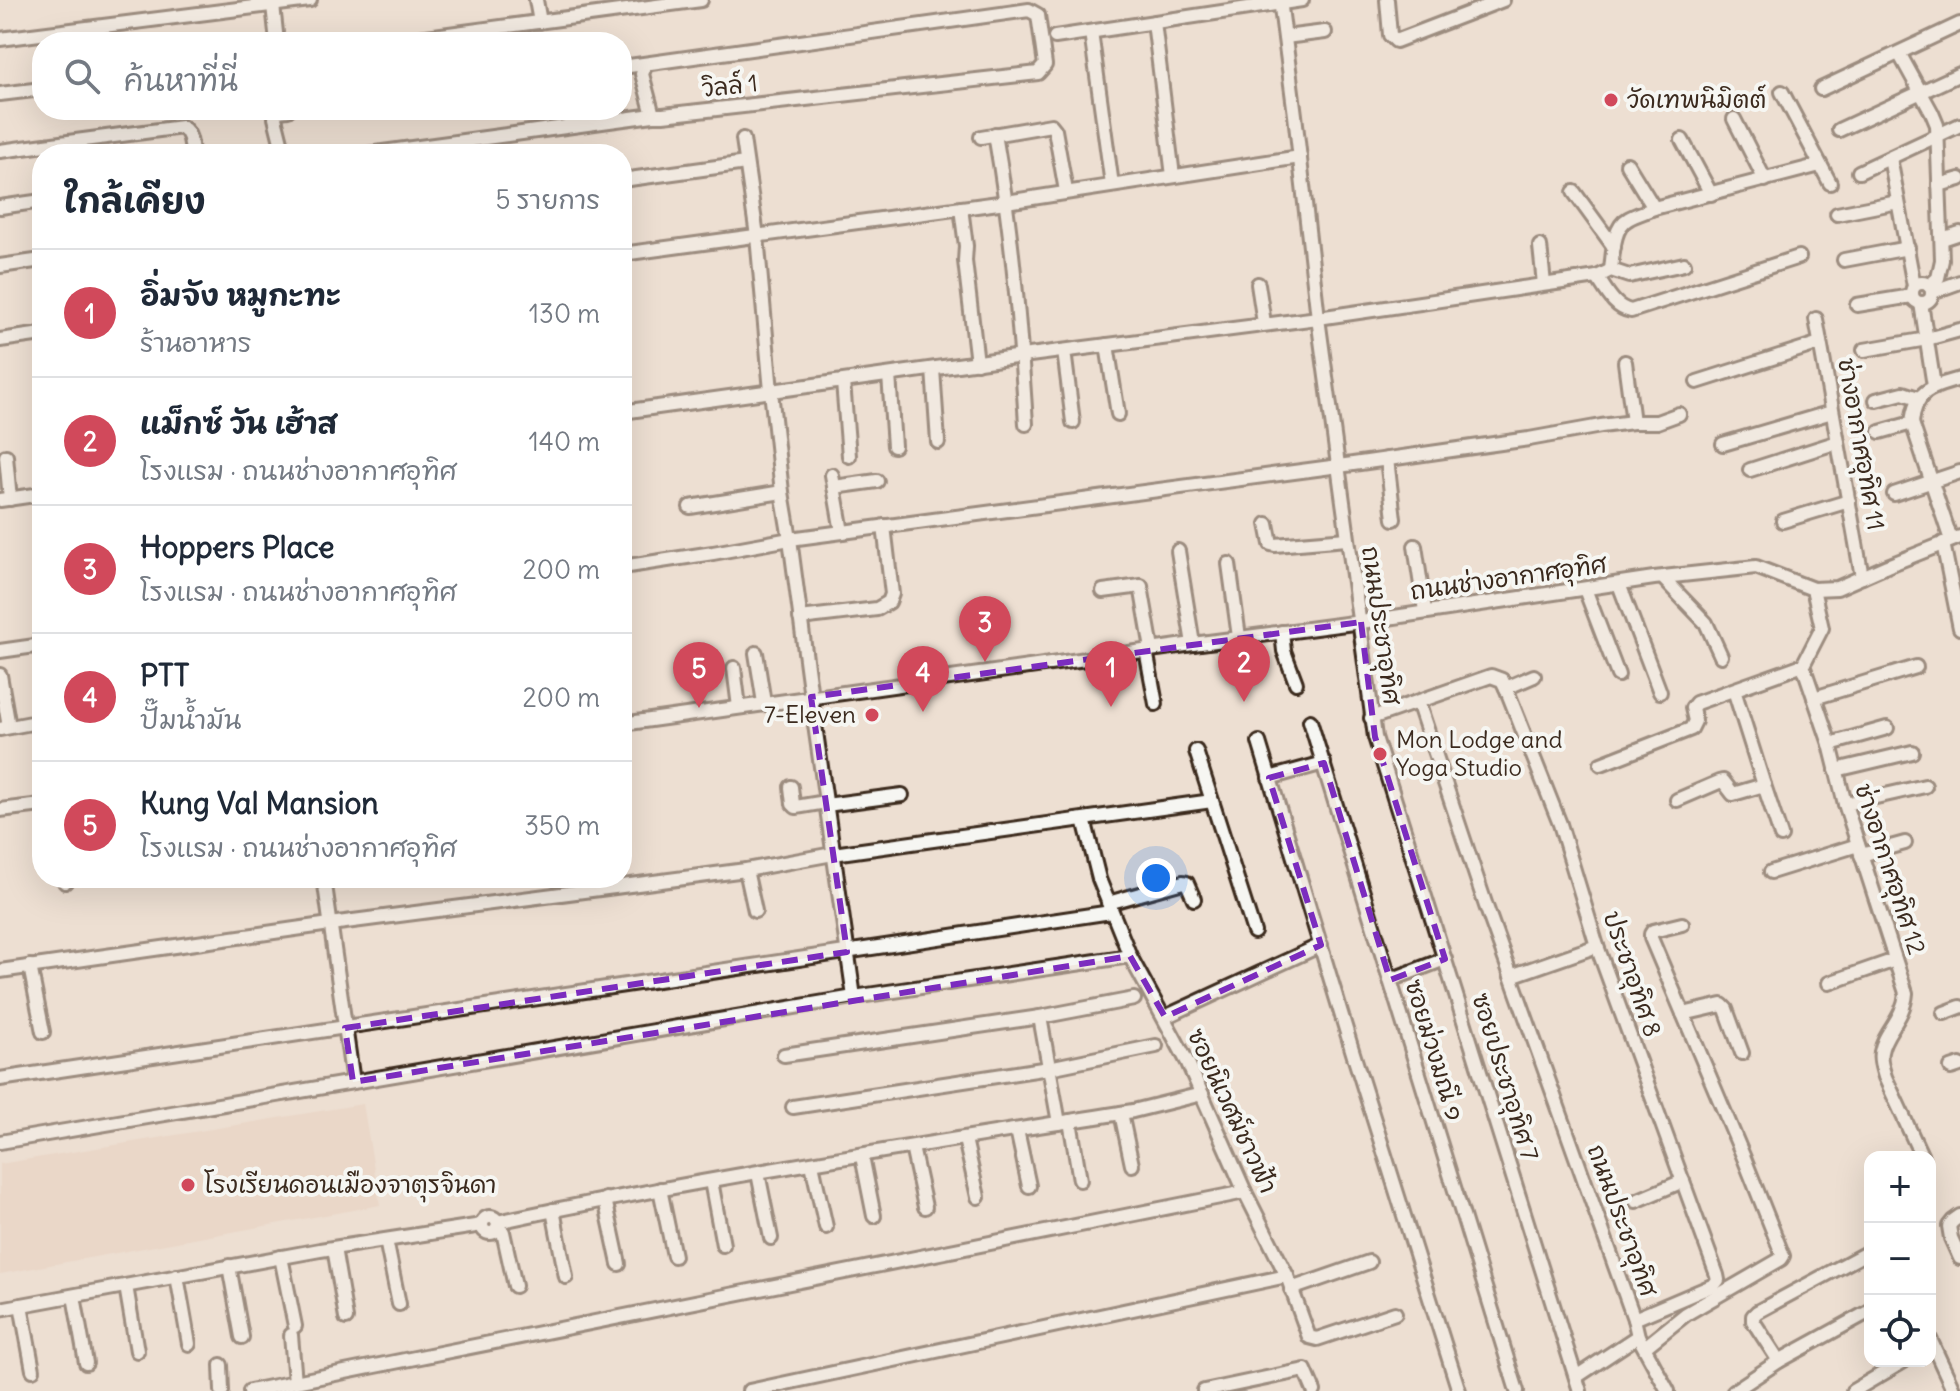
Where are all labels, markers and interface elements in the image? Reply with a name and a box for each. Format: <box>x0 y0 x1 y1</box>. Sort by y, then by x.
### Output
search box <box>32 32 632 120</box>
icon: search <box>60 54 104 98</box>
text: ค้นหาที่นี่ <box>124 61 238 99</box>
street label: วิลล์ 1 <box>700 67 759 103</box>
place label: วัดเทพนิมิตต์ <box>1627 84 1767 114</box>
marker: วัดเทพนิมิตต์ <box>1602 91 1620 109</box>
text: ใกล้เคียง <box>64 179 206 222</box>
text: 5 รายการ <box>495 183 600 216</box>
text: อิ่มจัง หมูกะทะ <box>140 276 341 314</box>
text: 1 <box>85 297 95 330</box>
text: 130 m <box>529 297 600 330</box>
text: ร้านอาหาร <box>140 326 252 359</box>
street label: ช่างอากาศอุทิศ 11 <box>1828 355 1892 533</box>
text: แม็กซ์ วัน เฮ้าส <box>140 404 337 442</box>
text: 2 <box>83 425 97 458</box>
text: 140 m <box>529 425 600 458</box>
text: โรงแรม · ถนนช่างอากาศอุทิศ <box>140 454 456 487</box>
text: Hoppers Place <box>140 528 334 566</box>
street label: ถนนประชาอุทิศ <box>1352 544 1408 708</box>
street label: ถนนช่างอากาศอุทิศ <box>1408 548 1610 610</box>
text: 3 <box>83 553 97 586</box>
text: 200 m <box>523 553 600 586</box>
text: โรงแรม · ถนนช่างอากาศอุทิศ <box>140 575 456 608</box>
pin: 3 <box>959 596 1011 662</box>
pin: 2 <box>1218 636 1270 702</box>
pin: 1 <box>1085 641 1137 707</box>
pin: 5 <box>673 642 725 708</box>
pin: 4 <box>897 646 949 712</box>
text: PTT <box>140 656 189 694</box>
text: 4 <box>82 681 98 714</box>
text: 200 m <box>523 681 600 714</box>
place label: 7-Eleven <box>764 699 856 729</box>
text: ปั๊มน้ำมัน <box>140 703 241 736</box>
marker: 7-Eleven <box>863 706 881 724</box>
place label: Mon Lodge and Yoga Studio <box>1396 724 1563 782</box>
marker: Mon Lodge and Yoga Studio <box>1371 745 1389 763</box>
street label: ช่างอากาศอุทิศ 12 <box>1845 779 1933 959</box>
text: Kung Val Mansion <box>140 784 379 822</box>
text: 5 <box>83 809 97 842</box>
text: 350 m <box>524 809 600 842</box>
text: โรงแรม · ถนนช่างอากาศอุทิศ <box>140 831 456 864</box>
your location <box>1136 858 1176 898</box>
street label: ประชาอุทิศ 8 <box>1594 907 1668 1042</box>
street label: ซอยม่วงมณี ๑ <box>1399 976 1471 1124</box>
street label: ซอยประชาอุทิศ 7 <box>1462 989 1546 1165</box>
street label: ซอยนิเวศม์ชาวฟ้า <box>1182 1023 1284 1198</box>
street label: ถนนประชาอุทิศ <box>1578 1140 1665 1302</box>
map controls <box>1864 1151 1936 1367</box>
button: + <box>1864 1151 1936 1223</box>
place label: โรงเรียนดอนเมืองจาตุรจินดา <box>204 1169 496 1203</box>
marker: โรงเรียนดอนเมืองจาตุรจินดา <box>179 1176 197 1194</box>
button: − <box>1864 1223 1936 1295</box>
button: locate <box>1864 1295 1936 1367</box>

